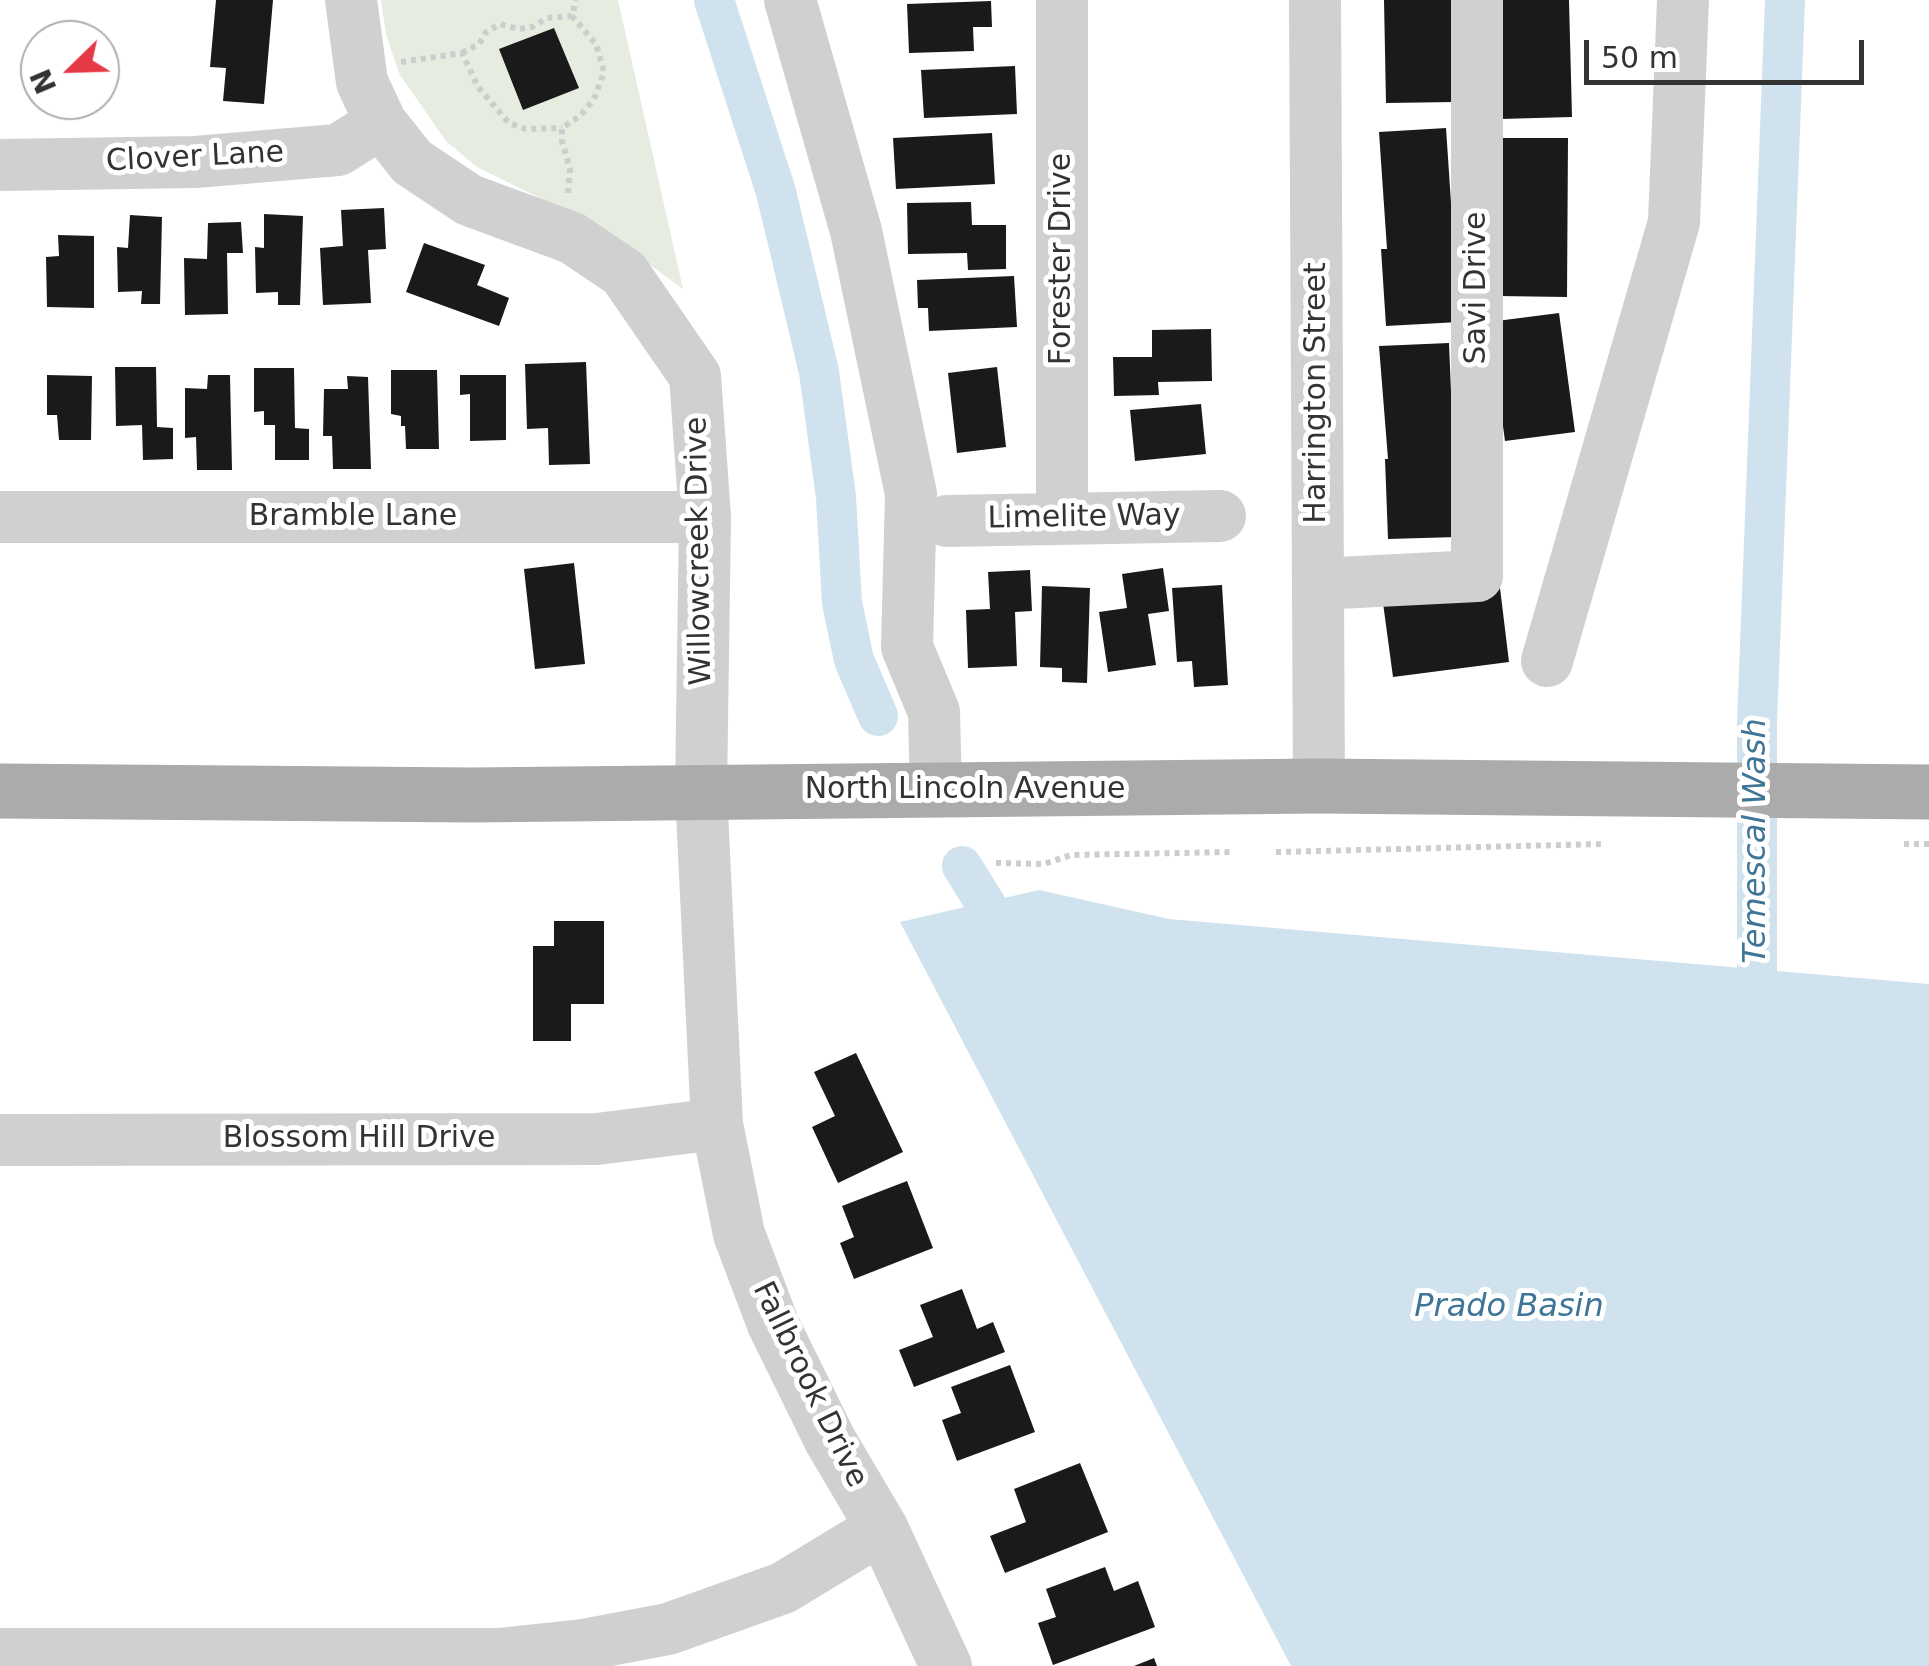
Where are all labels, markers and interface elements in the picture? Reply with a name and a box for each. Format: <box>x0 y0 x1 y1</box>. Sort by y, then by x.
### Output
north arrow <box>20 20 120 120</box>
scale bar <box>1589 20 1869 82</box>
text: 50 m <box>1601 40 1678 75</box>
text: N <box>24 64 64 98</box>
street label: Clover Lane <box>105 135 285 181</box>
street label: Forester Drive <box>1044 153 1080 365</box>
street label: Savi Drive <box>1459 211 1495 365</box>
street label: Harrington Street <box>1299 262 1335 524</box>
street label: Willowcreek Drive <box>680 416 720 686</box>
street label: Limelite Way <box>987 498 1181 538</box>
street label: Bramble Lane <box>249 499 457 535</box>
water label: Temescal Wash <box>1738 718 1776 964</box>
street label: North Lincoln Avenue <box>805 772 1125 808</box>
street label: Blossom Hill Drive <box>223 1121 495 1157</box>
street label: Fallbrook Drive <box>744 1277 874 1493</box>
water label: Prado Basin <box>1414 1289 1604 1327</box>

